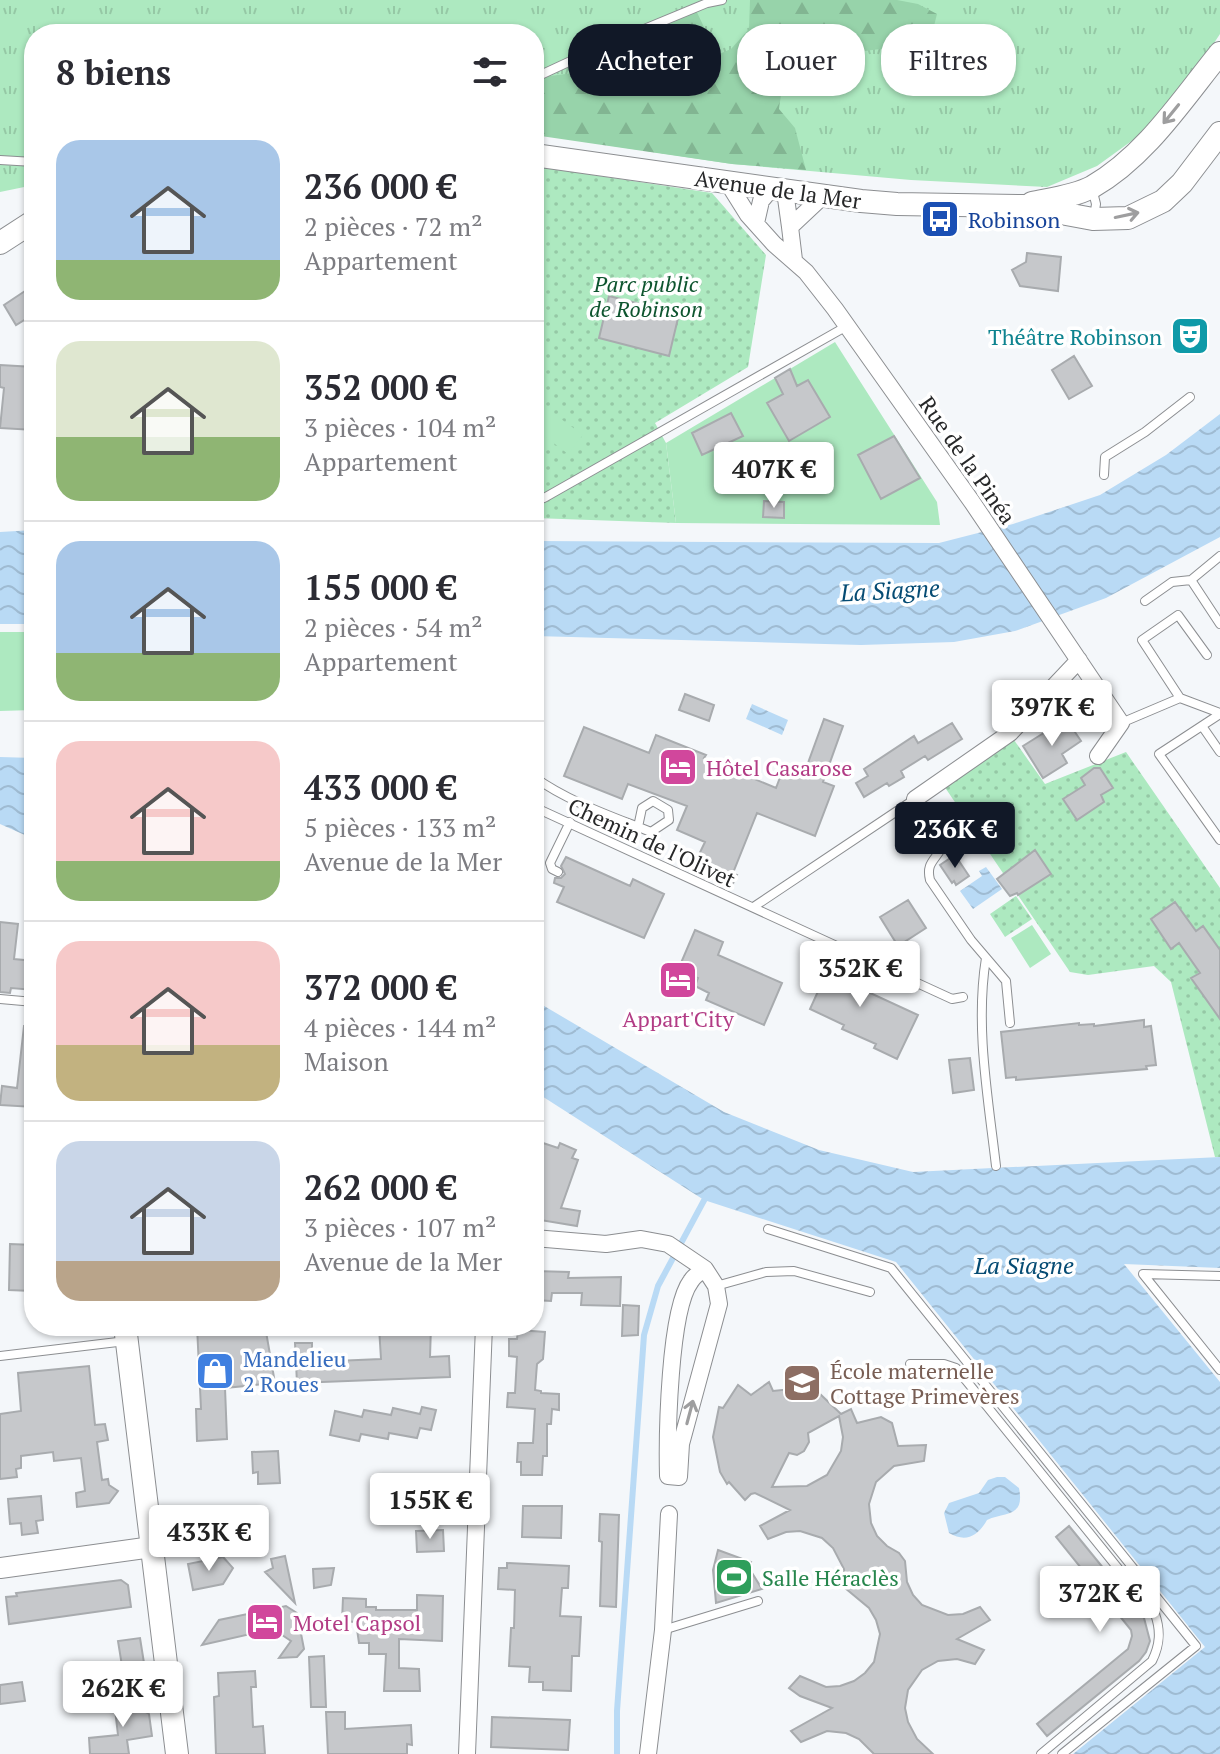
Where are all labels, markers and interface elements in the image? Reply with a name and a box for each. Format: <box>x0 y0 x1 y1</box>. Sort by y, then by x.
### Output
chip: Acheter <box>568 24 721 96</box>
chip: Louer <box>737 24 865 96</box>
chip: Filtres <box>881 24 1016 96</box>
text: 8 biens <box>56 50 171 95</box>
icon: filters <box>468 50 512 94</box>
one-way arrow <box>1162 103 1180 124</box>
street label: Avenue de la Mer <box>693 163 864 215</box>
text: 236 000 € <box>304 164 457 209</box>
icon: home <box>120 172 216 268</box>
bus stop icon: Robinson <box>919 198 961 240</box>
place label: Robinson <box>968 205 1060 234</box>
one-way arrow <box>1114 207 1139 222</box>
text: 2 pièces · 72 m² <box>304 209 482 243</box>
text: Appartement <box>304 243 458 277</box>
park label: Parc public de Robinson <box>589 269 703 323</box>
theatre icon: Théâtre Robinson <box>1169 315 1211 357</box>
place label: Théâtre Robinson <box>988 322 1162 351</box>
text: 352 000 € <box>304 365 457 410</box>
icon: home <box>120 373 216 469</box>
street label: Rue de la Pinéa <box>913 390 1023 530</box>
text: 3 pièces · 104 m² <box>304 410 496 444</box>
pin: 407K € <box>709 442 839 510</box>
text: Appartement <box>304 444 458 478</box>
text: 407K € <box>732 451 816 485</box>
text: 155 000 € <box>304 565 457 610</box>
water label: La Siagne <box>838 571 941 609</box>
icon: home <box>120 573 216 669</box>
text: 2 pièces · 54 m² <box>304 610 482 644</box>
text: Appartement <box>304 644 458 678</box>
pin: 397K € <box>987 680 1117 748</box>
text: 397K € <box>1010 689 1094 723</box>
hotel icon: Hôtel Casarose <box>657 746 699 788</box>
place label: Hôtel Casarose <box>706 753 852 782</box>
text: 433 000 € <box>304 765 457 810</box>
icon: home <box>120 773 216 869</box>
street label: Chemin de l'Olivet <box>564 791 740 893</box>
pin: 236K € <box>890 802 1020 870</box>
text: 5 pièces · 133 m² <box>304 810 496 844</box>
text: 236K € <box>913 811 997 845</box>
text: Avenue de la Mer <box>304 844 502 878</box>
pin: 352K € <box>795 941 925 1009</box>
text: 352K € <box>818 950 902 984</box>
hotel icon: Appart'City <box>657 959 699 1001</box>
text: 372 000 € <box>304 965 457 1010</box>
icon: home <box>120 973 216 1069</box>
place label: Appart'City <box>622 1004 735 1033</box>
text: 4 pièces · 144 m² <box>304 1010 496 1044</box>
text: Maison <box>304 1044 389 1078</box>
text: 262 000 € <box>304 1165 457 1210</box>
icon: home <box>120 1173 216 1269</box>
text: 3 pièces · 107 m² <box>304 1210 496 1244</box>
text: Avenue de la Mer <box>304 1244 502 1278</box>
water label: La Siagne <box>973 1249 1074 1281</box>
place label: Mandelieu 2 Roues <box>243 1344 347 1398</box>
shop icon: Mandelieu 2 Roues <box>194 1350 236 1392</box>
place label: École maternelle Cottage Primevères <box>830 1356 1020 1410</box>
school or university icon: École maternelle Cottage Primevères <box>781 1362 823 1404</box>
one-way arrow <box>683 1399 698 1425</box>
pin: 155K € <box>365 1473 495 1541</box>
text: 155K € <box>388 1482 472 1516</box>
pin: 433K € <box>144 1505 274 1573</box>
text: 433K € <box>167 1514 251 1548</box>
sports icon: Salle Héraclès <box>713 1556 755 1598</box>
place label: Salle Héraclès <box>762 1563 899 1592</box>
pin: 372K € <box>1035 1566 1165 1634</box>
text: 372K € <box>1058 1575 1142 1609</box>
hotel icon: Motel Capsol <box>244 1601 286 1643</box>
place label: Motel Capsol <box>293 1608 421 1637</box>
pin: 262K € <box>58 1661 188 1729</box>
text: 262K € <box>81 1670 165 1704</box>

